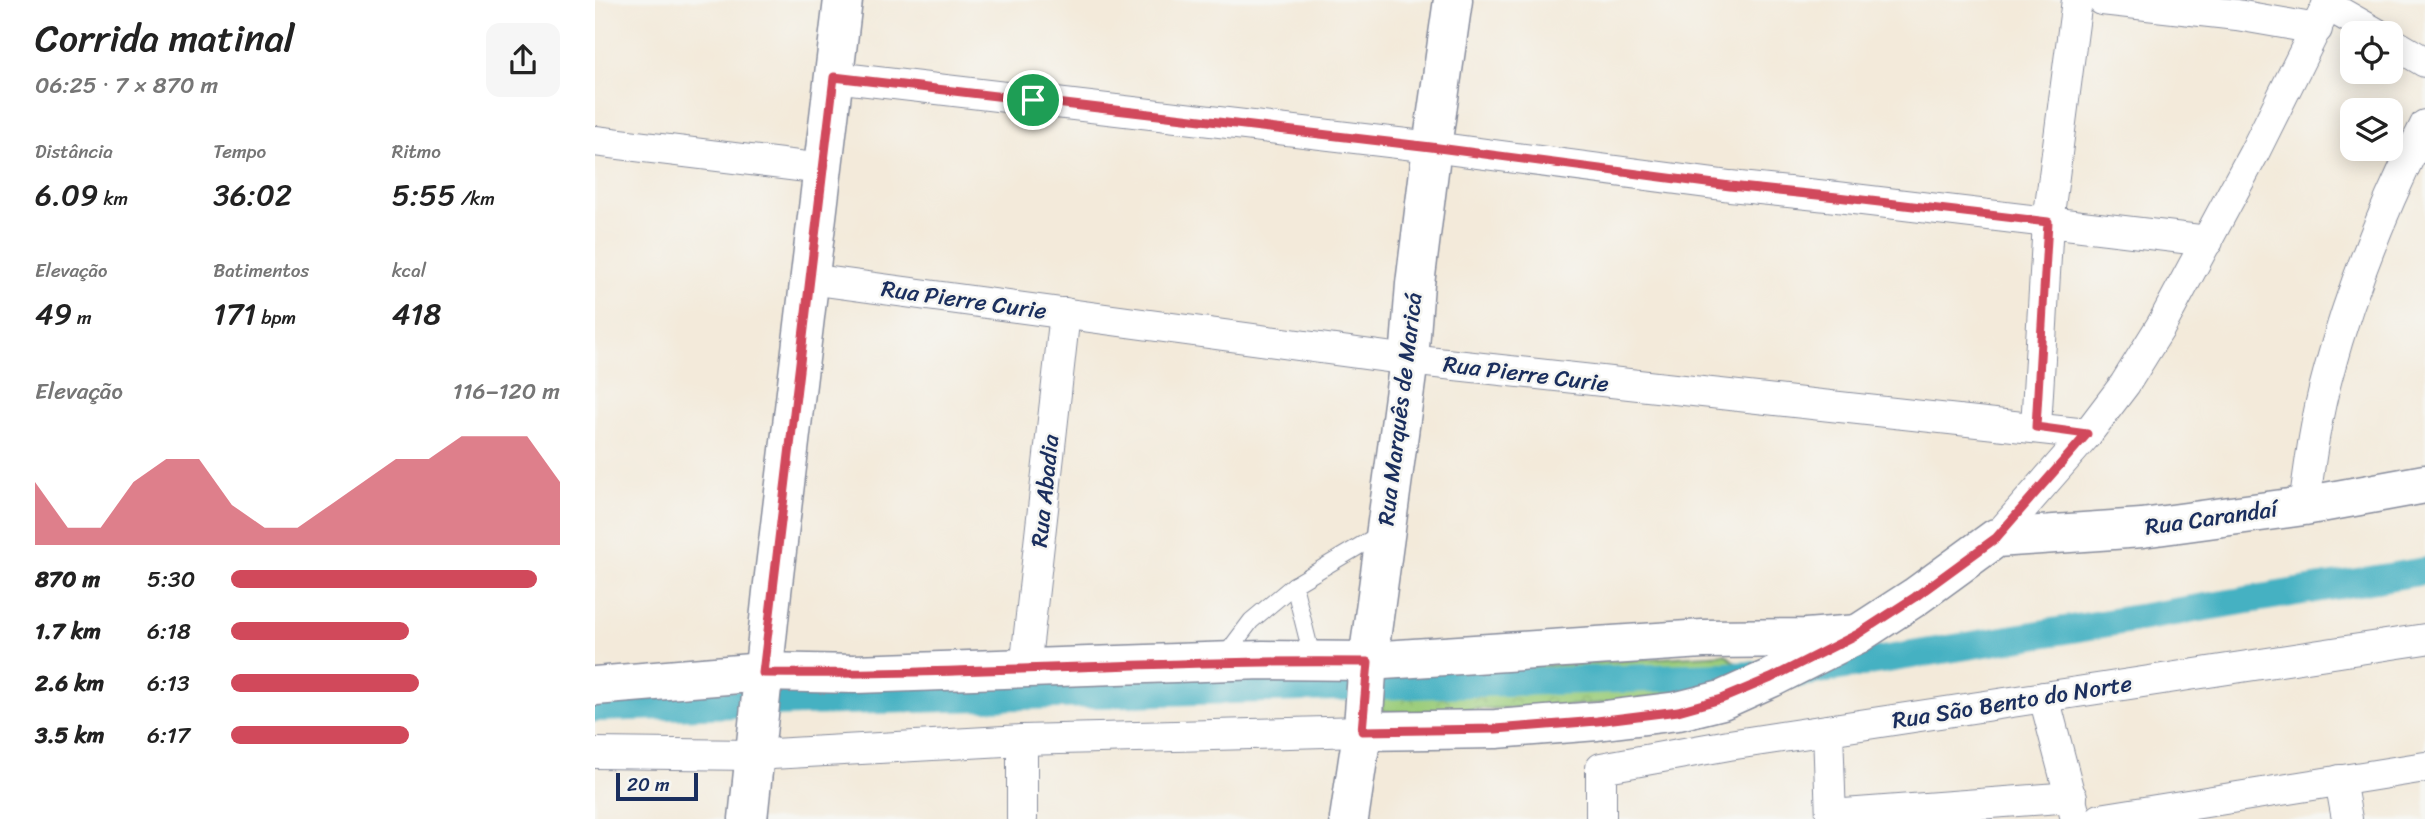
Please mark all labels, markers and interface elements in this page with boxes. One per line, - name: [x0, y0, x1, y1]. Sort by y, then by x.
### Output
- text: Corrida matinal: [35, 5, 295, 72]
- map controls: [2340, 21, 2403, 161]
- button: locate: [2340, 21, 2403, 84]
- button: share: [486, 23, 560, 97]
- text: 06:25 · 7 × 870 m: [35, 65, 218, 106]
- pin: [1003, 70, 1063, 130]
- icon: arrive: [1014, 81, 1052, 119]
- button: layers: [2340, 98, 2403, 161]
- text: Distância: [35, 135, 113, 168]
- text: Tempo: [213, 135, 266, 168]
- text: Ritmo: [392, 135, 441, 168]
- text: 6.09: [35, 168, 98, 222]
- text: 36:02: [213, 168, 292, 222]
- text: 5:55: [392, 168, 456, 222]
- text: km: [98, 182, 128, 215]
- text: /km: [456, 182, 495, 215]
- text: Elevação: [35, 254, 108, 287]
- text: Batimentos: [213, 254, 309, 287]
- text: kcal: [392, 254, 426, 287]
- street label: Rua Pierre Curie: [879, 268, 1049, 332]
- text: 49: [35, 287, 72, 341]
- text: 171: [213, 287, 256, 341]
- text: 418: [392, 287, 441, 341]
- street label: Rua Marquês de Maricá: [1365, 290, 1435, 528]
- text: m: [72, 301, 92, 334]
- text: bpm: [256, 301, 296, 334]
- street label: Rua Pierre Curie: [1441, 344, 1611, 405]
- text: Elevação: [35, 371, 123, 412]
- text: 116–120 m: [453, 371, 560, 412]
- street label: Rua Abadia: [1019, 432, 1071, 549]
- street label: Rua Carandaí: [2142, 488, 2282, 548]
- text: 870 m: [35, 559, 100, 600]
- text: 5:30: [147, 559, 195, 600]
- text: 1.7 km: [35, 611, 101, 652]
- text: 6:18: [147, 611, 191, 652]
- text: 2.6 km: [35, 663, 104, 704]
- text: 6:13: [147, 663, 190, 704]
- street label: Rua São Bento do Norte: [1889, 663, 2135, 741]
- text: 3.5 km: [35, 715, 104, 756]
- text: 6:17: [147, 715, 190, 756]
- text: 20 m: [627, 768, 670, 801]
- scale bar: [616, 770, 698, 802]

